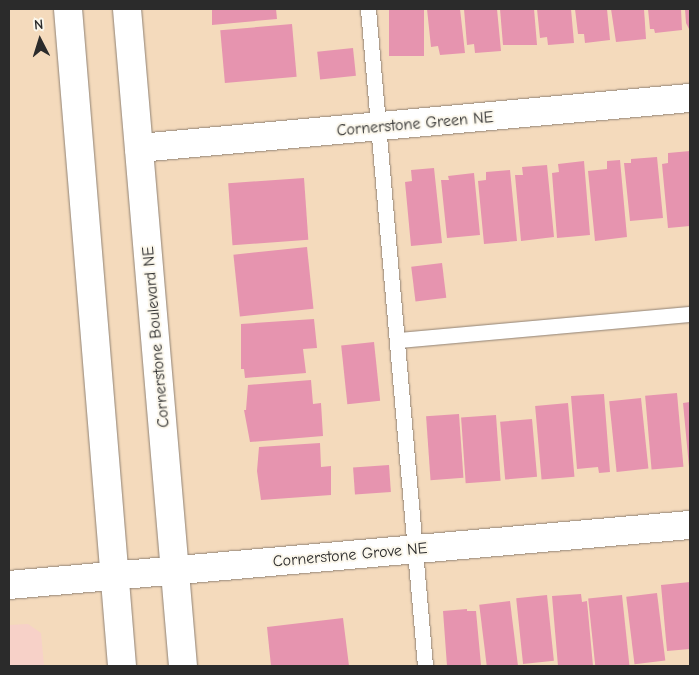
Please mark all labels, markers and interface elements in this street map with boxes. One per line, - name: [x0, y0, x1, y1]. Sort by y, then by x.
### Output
- north arrow: [15, 15, 65, 65]
- text: N: [33, 16, 44, 33]
- street label: Cornerstone Green NE: [336, 108, 494, 140]
- street label: Cornerstone Boulevard NE: [139, 246, 173, 428]
- street label: Cornerstone Grove NE: [272, 539, 428, 571]

